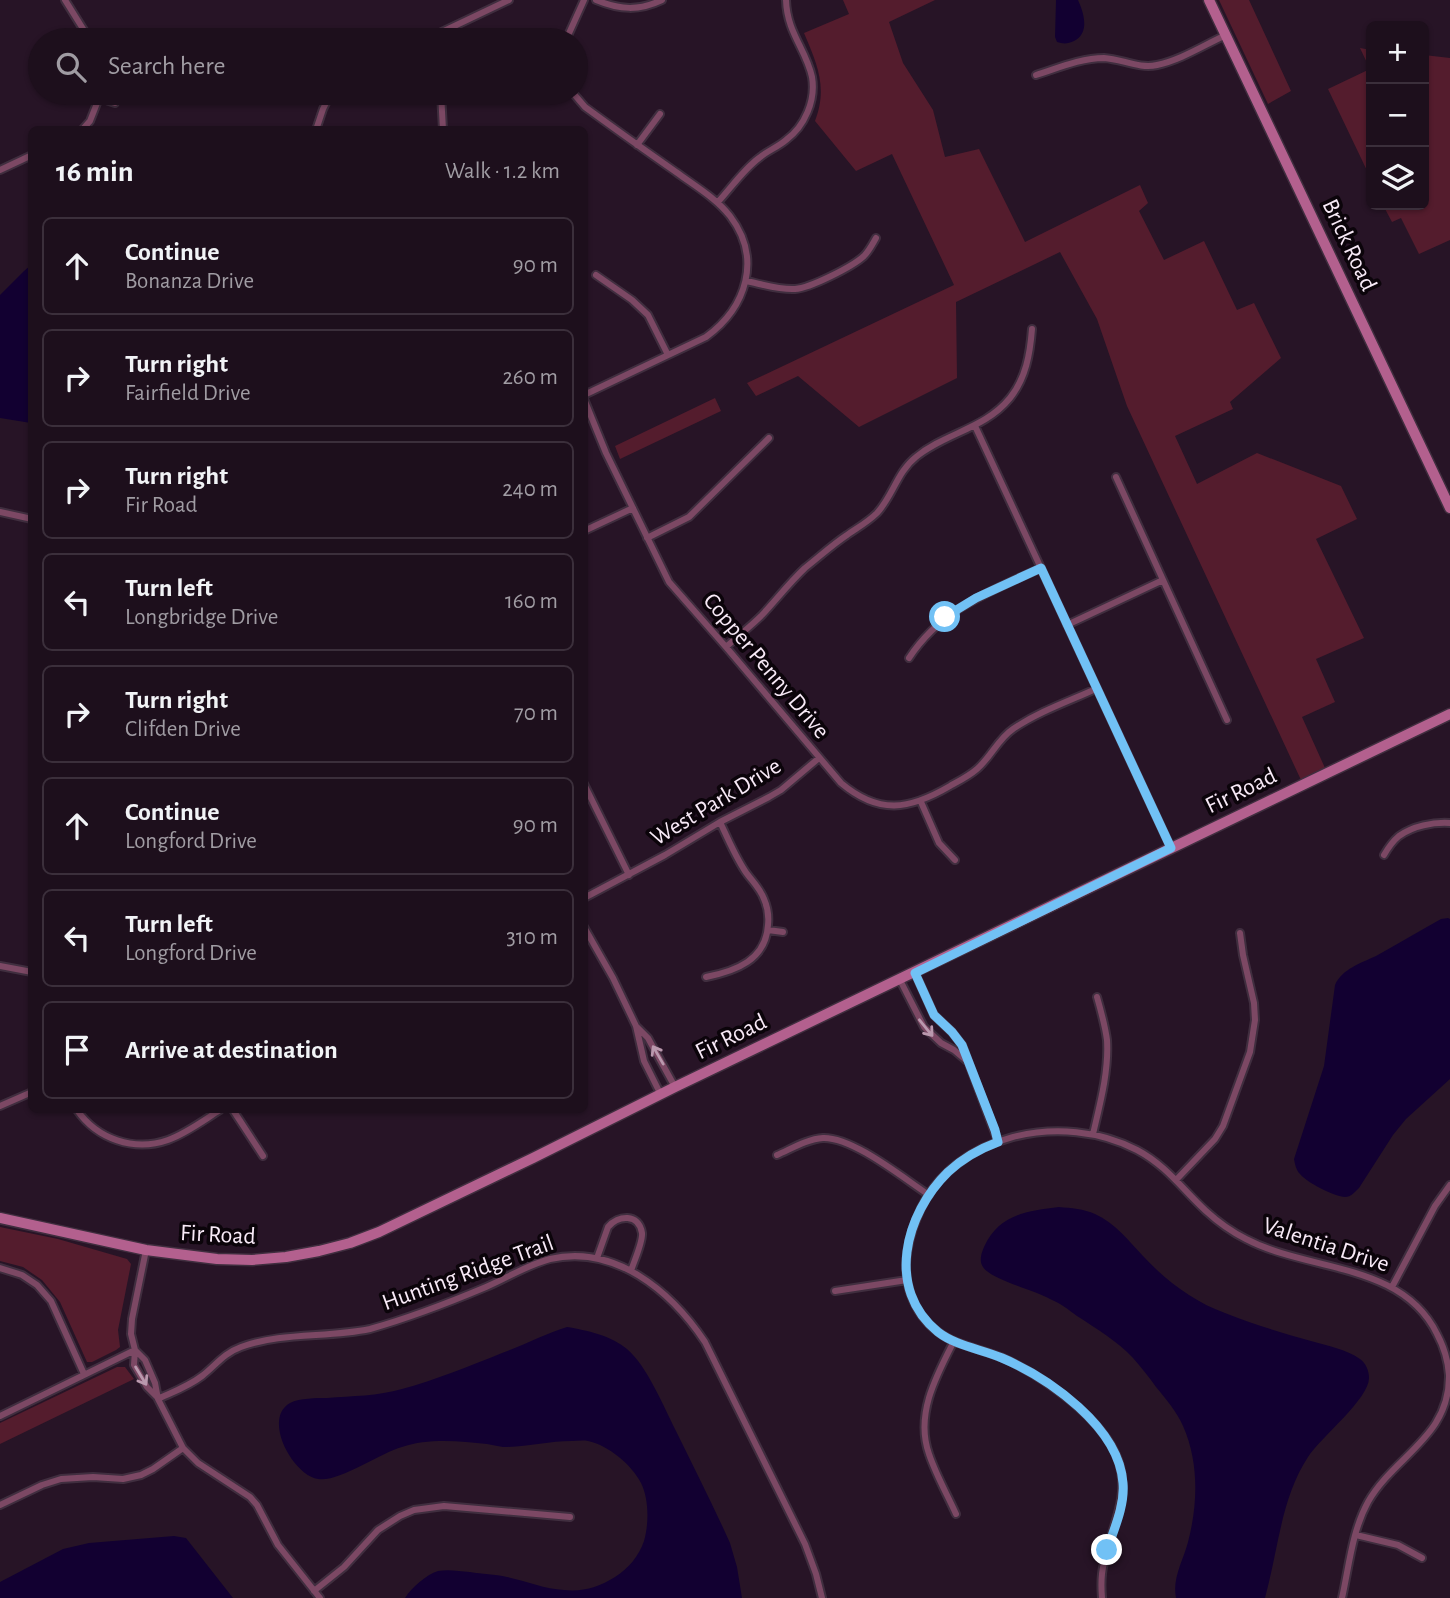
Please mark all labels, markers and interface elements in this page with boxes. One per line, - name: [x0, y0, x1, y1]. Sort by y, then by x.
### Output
- map controls: [1366, 21, 1429, 210]
- button: +: [1366, 21, 1429, 84]
- search box: [28, 28, 588, 105]
- icon: search: [52, 48, 90, 86]
- text: Search here: [108, 53, 226, 79]
- button: −: [1366, 84, 1429, 147]
- button: layers: [1366, 147, 1429, 210]
- text: 16 min: [56, 157, 134, 187]
- text: Walk · 1.2 km: [445, 160, 560, 183]
- street label: Brick Road: [1317, 195, 1381, 295]
- text: Continue: [125, 239, 220, 265]
- icon: ahead: [58, 247, 96, 285]
- text: 90 m: [513, 254, 558, 277]
- text: Bonanza Drive: [125, 270, 254, 293]
- text: Turn right: [125, 351, 228, 377]
- icon: right: [58, 359, 96, 397]
- text: 260 m: [502, 366, 558, 389]
- text: Fairfield Drive: [125, 382, 251, 405]
- text: Turn right: [125, 463, 228, 489]
- icon: right: [58, 471, 96, 509]
- text: 240 m: [502, 478, 558, 501]
- text: Fir Road: [125, 494, 198, 517]
- text: Turn left: [125, 575, 213, 601]
- icon: left: [58, 583, 96, 621]
- street label: Copper Penny Drive: [698, 589, 834, 743]
- text: 160 m: [505, 590, 558, 613]
- route start: [929, 601, 960, 632]
- text: Longbridge Drive: [125, 606, 278, 629]
- text: Turn right: [125, 687, 228, 713]
- icon: right: [58, 695, 96, 733]
- text: 70 m: [514, 702, 558, 725]
- text: Clifden Drive: [125, 718, 241, 741]
- street label: West Park Drive: [647, 754, 785, 850]
- street label: Fir Road: [1202, 764, 1280, 818]
- text: Continue: [125, 799, 220, 825]
- icon: ahead: [58, 807, 96, 845]
- text: 90 m: [513, 814, 558, 837]
- text: Longford Drive: [125, 830, 257, 853]
- text: Turn left: [125, 911, 213, 937]
- icon: left: [58, 919, 96, 957]
- text: 310 m: [506, 926, 558, 949]
- text: Longford Drive: [125, 942, 257, 965]
- street label: Fir Road: [692, 1010, 770, 1064]
- one-way arrow: [918, 1018, 934, 1036]
- icon: arrive: [58, 1031, 96, 1069]
- text: Arrive at destination: [125, 1037, 338, 1063]
- one-way arrow: [651, 1045, 664, 1066]
- street label: Valentia Drive: [1260, 1213, 1392, 1277]
- street label: Fir Road: [180, 1221, 256, 1249]
- street label: Hunting Ridge Trail: [379, 1231, 557, 1315]
- one-way arrow: [134, 1366, 148, 1386]
- route end: [1091, 1534, 1122, 1565]

